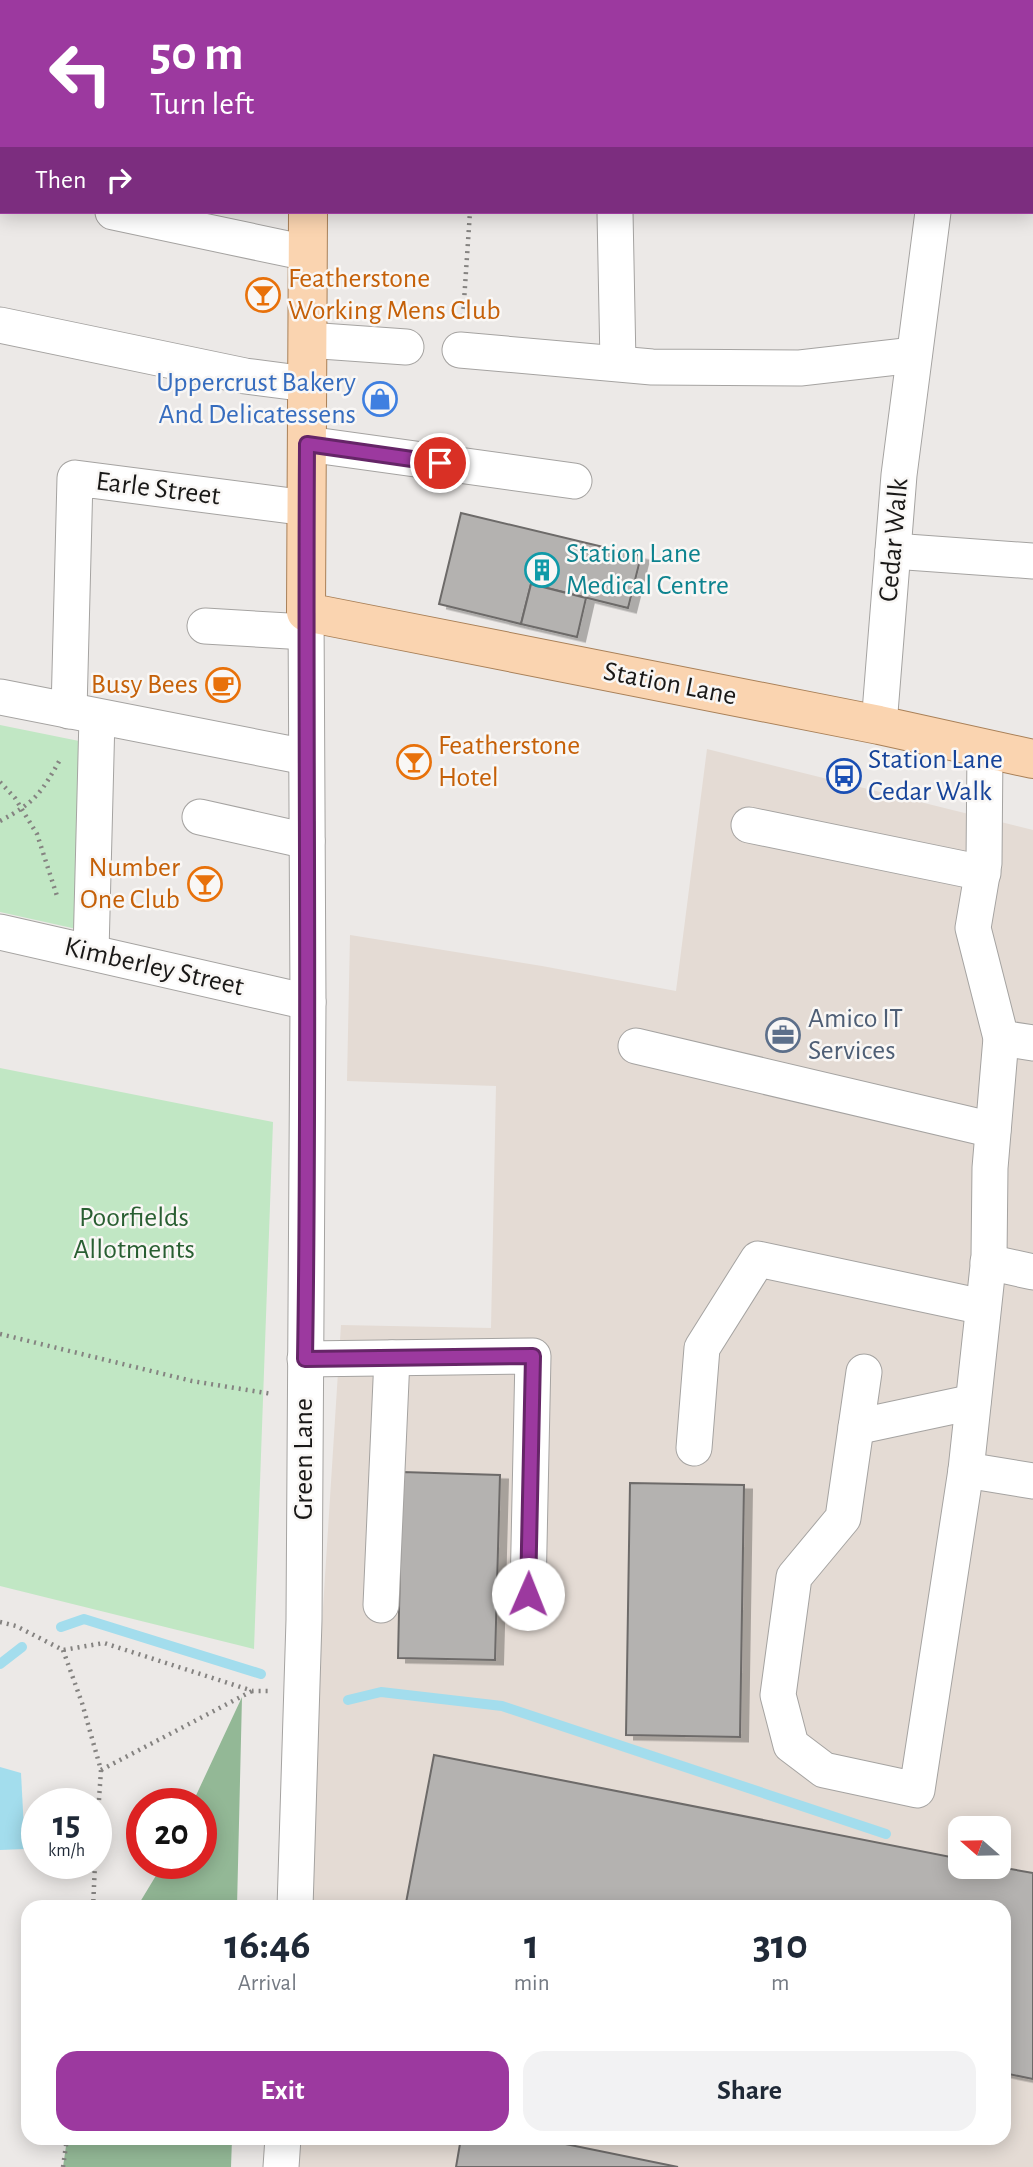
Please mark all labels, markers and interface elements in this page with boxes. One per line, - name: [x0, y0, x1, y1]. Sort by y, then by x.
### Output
- icon: left: [35, 28, 126, 119]
- text: 50 m: [150, 30, 244, 79]
- text: Turn left: [150, 88, 254, 120]
- icon: right: [100, 161, 138, 199]
- text: Then: [35, 167, 86, 193]
- place label: Featherstone Working Mens Club: [288, 265, 501, 325]
- bar icon: Featherstone Working Mens Club: [244, 276, 282, 314]
- place label: Uppercrust Bakery And Delicatessens: [156, 369, 356, 429]
- shop icon: Uppercrust Bakery And Delicatessens: [361, 380, 399, 418]
- pin: [410, 433, 470, 493]
- icon: arrive: [421, 444, 459, 482]
- street label: Earle Street: [94, 467, 222, 511]
- street label: Cedar Walk: [875, 477, 913, 603]
- place label: Station Lane Medical Centre: [566, 540, 729, 600]
- building icon: Station Lane Medical Centre: [523, 551, 561, 589]
- street label: Station Lane: [601, 657, 739, 711]
- cafe icon: Busy Bees: [204, 666, 242, 704]
- place label: Busy Bees: [91, 671, 198, 699]
- place label: Featherstone Hotel: [438, 732, 580, 792]
- bar icon: Featherstone Hotel: [395, 743, 433, 781]
- place label: Station Lane Cedar Walk: [868, 746, 1003, 806]
- bus stop icon: Station Lane Cedar Walk: [825, 757, 863, 795]
- place label: Number One Club: [80, 854, 180, 914]
- bar icon: Number One Club: [186, 865, 224, 903]
- street label: Kimberley Street: [62, 933, 246, 1001]
- place label: Amico IT Services: [808, 1005, 903, 1065]
- office icon: Amico IT Services: [764, 1016, 802, 1054]
- park label: Poorfields Allotments: [73, 1204, 195, 1264]
- street label: Green Lane: [290, 1398, 318, 1520]
- position arrow: [491, 1557, 565, 1631]
- speed limit sign: 20: [126, 1788, 217, 1879]
- text: 15: [53, 1807, 80, 1842]
- north arrow: [948, 1816, 1012, 1880]
- map controls: [948, 1816, 1011, 1879]
- text: km/h: [48, 1842, 85, 1860]
- text: 16:46: [224, 1924, 311, 1966]
- text: 1: [524, 1924, 539, 1966]
- text: 310: [753, 1924, 808, 1966]
- text: Arrival: [238, 1972, 297, 1995]
- text: min: [514, 1972, 550, 1995]
- text: m: [771, 1972, 789, 1995]
- button: Exit: [56, 2051, 509, 2131]
- button: Share: [523, 2051, 976, 2131]

